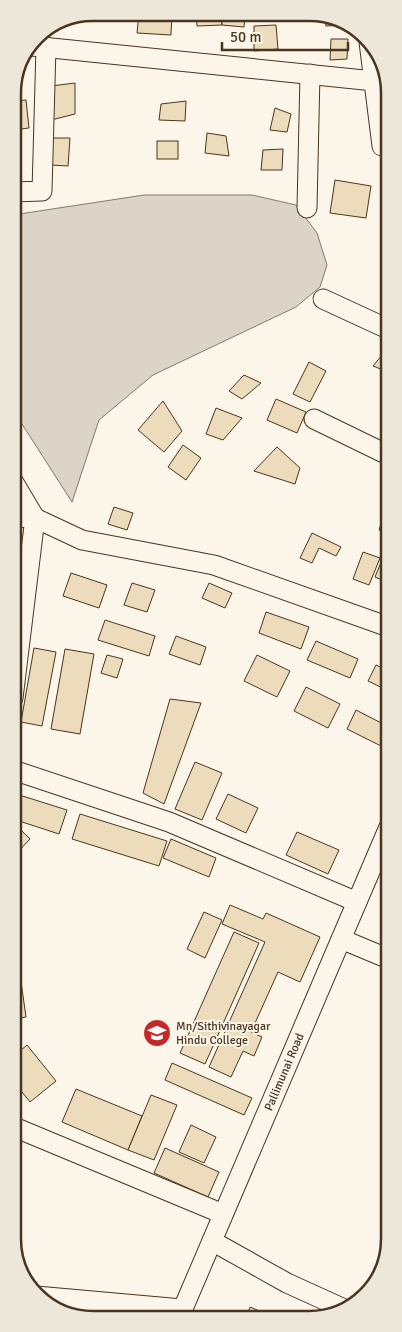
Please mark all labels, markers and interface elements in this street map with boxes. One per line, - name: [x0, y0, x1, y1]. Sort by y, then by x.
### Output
- scale bar: [222, 20, 348, 52]
- text: 50 m: [230, 28, 261, 46]
- school or university icon: Mn/Sithivinayagar Hindu College: [142, 1018, 172, 1048]
- place label: Mn/Sithivinayagar Hindu College: [176, 1019, 271, 1048]
- street label: Pallimunai Road: [261, 1031, 308, 1113]

